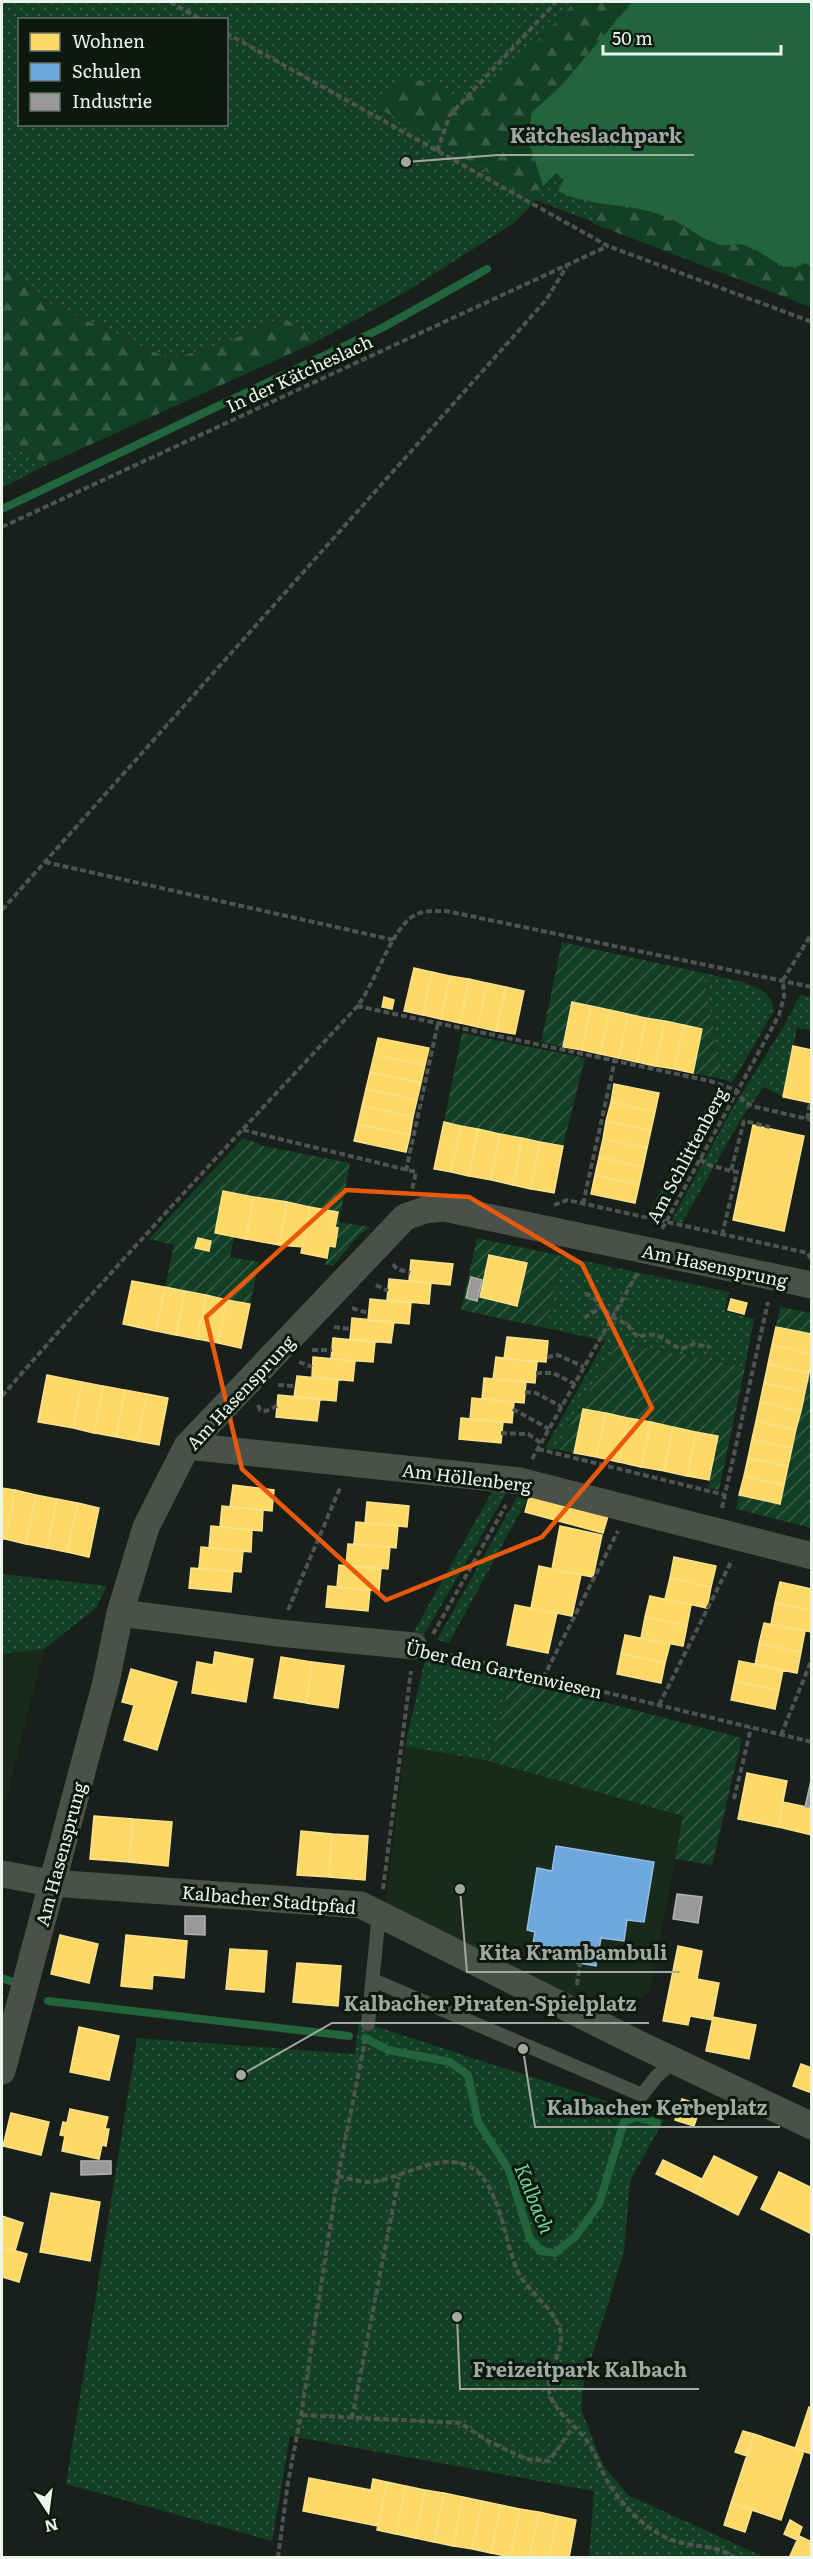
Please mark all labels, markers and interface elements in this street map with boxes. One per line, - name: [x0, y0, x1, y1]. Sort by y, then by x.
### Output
- legend: [18, 18, 228, 126]
- scale bar: [603, 18, 782, 56]
- text: 50 m: [612, 24, 653, 51]
- text: Wohnen: [72, 27, 145, 54]
- text: Schulen: [72, 57, 142, 84]
- text: Industrie: [72, 87, 152, 114]
- callout: Kätcheslachpark: [498, 117, 694, 155]
- text: Kätcheslachpark: [510, 119, 683, 149]
- street label: In der Kätcheslach: [221, 327, 377, 419]
- street label: Am Schlittenberg: [639, 1081, 734, 1228]
- street label: Am Hasensprung: [640, 1236, 791, 1294]
- street label: Am Hasensprung: [179, 1328, 301, 1456]
- street label: Am Höllenberg: [401, 1456, 534, 1498]
- street label: Über den Gartenwiesen: [403, 1633, 605, 1705]
- street label: Am Hasensprung: [28, 1778, 93, 1929]
- street label: Kalbacher Stadtpfad: [181, 1878, 357, 1920]
- callout: Kita Krambambuli: [467, 1934, 680, 1972]
- text: Kita Krambambuli: [479, 1936, 667, 1966]
- callout: Kalbacher Piraten-Spielplatz: [332, 1985, 649, 2023]
- text: Kalbacher Piraten-Spielplatz: [343, 1987, 637, 2017]
- callout: Kalbacher Kerbeplatz: [535, 2089, 780, 2127]
- text: Kalbacher Kerbeplatz: [546, 2091, 768, 2121]
- water label: Kalbach: [508, 2158, 564, 2238]
- callout: Freizeitpark Kalbach: [460, 2351, 699, 2389]
- text: Freizeitpark Kalbach: [473, 2353, 688, 2383]
- north arrow: [18, 2481, 78, 2541]
- text: N: [42, 2513, 61, 2540]

